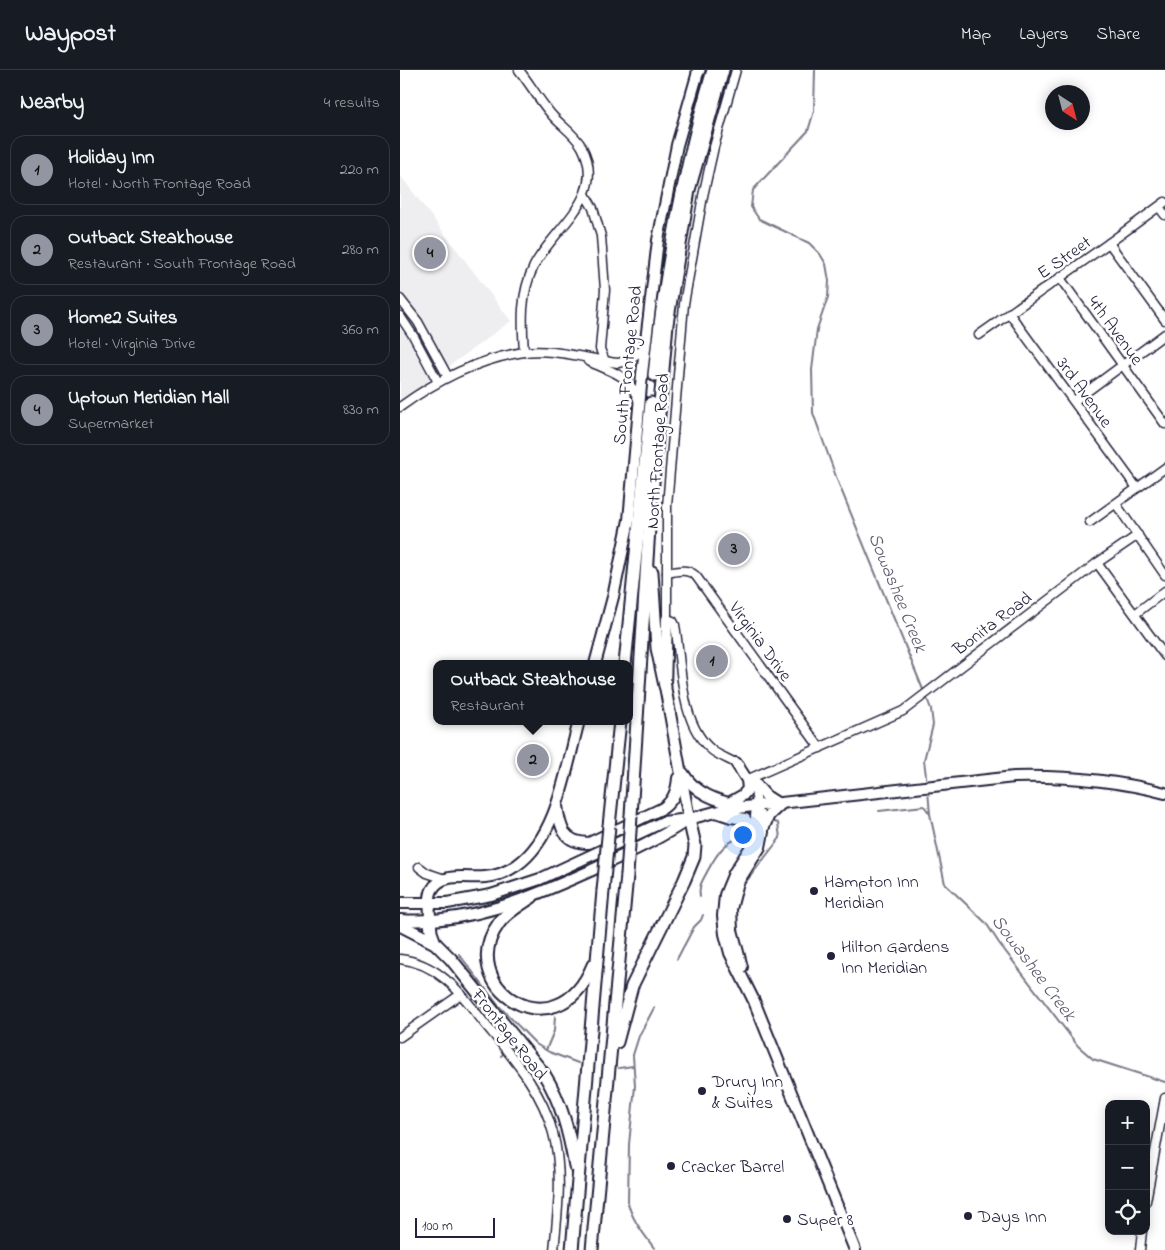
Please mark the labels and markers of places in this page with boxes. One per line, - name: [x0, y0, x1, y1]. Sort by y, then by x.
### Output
- pin: 4: [414, 234, 446, 272]
- pin: 3: [718, 530, 750, 568]
- pin: 1: [696, 642, 728, 680]
- pin: 2: [517, 741, 549, 779]
- place label: Hampton Inn Meridian: [824, 870, 919, 917]
- marker: Hampton Inn Meridian: [808, 885, 820, 897]
- place label: Hilton Gardens Inn Meridian: [841, 935, 949, 982]
- marker: Hilton Gardens Inn Meridian: [825, 950, 837, 962]
- place label: Drury Inn & Suites: [711, 1070, 783, 1117]
- marker: Drury Inn & Suites: [696, 1085, 708, 1097]
- place label: Cracker Barrel: [681, 1155, 784, 1181]
- marker: Cracker Barrel: [665, 1160, 677, 1172]
- place label: Days Inn: [977, 1205, 1047, 1231]
- place label: Super 8: [797, 1208, 854, 1234]
- marker: Days Inn: [962, 1210, 974, 1222]
- marker: Super 8: [781, 1213, 793, 1225]

